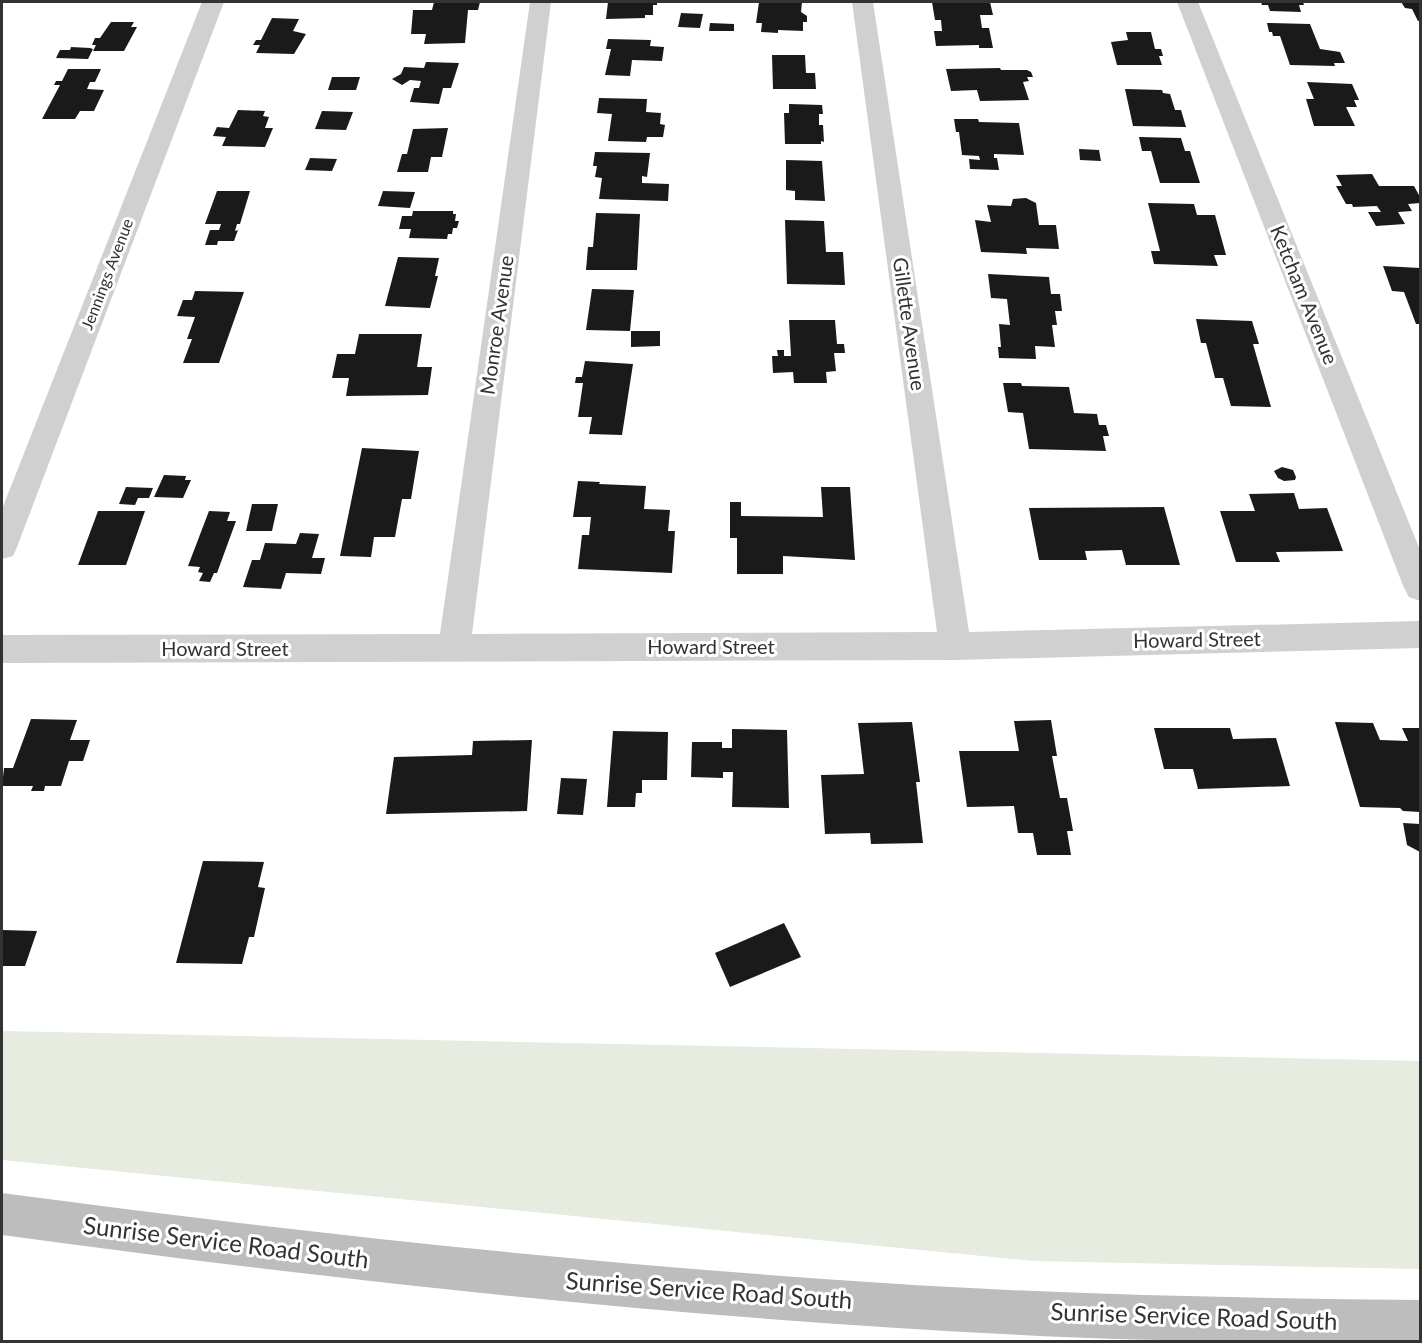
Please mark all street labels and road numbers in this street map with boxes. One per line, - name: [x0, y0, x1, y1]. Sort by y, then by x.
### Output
- street label: Jennings Avenue: [77, 216, 136, 332]
- street label: Ketcham Avenue: [1266, 222, 1344, 368]
- street label: Monroe Avenue: [474, 254, 518, 396]
- street label: Gillette Avenue: [889, 256, 931, 392]
- street label: Howard Street: [1133, 626, 1261, 652]
- street label: Howard Street: [647, 634, 775, 658]
- street label: Howard Street: [161, 636, 289, 660]
- street label: Sunrise Service Road South: [82, 1210, 370, 1273]
- street label: Sunrise Service Road South: [565, 1265, 853, 1314]
- street label: Sunrise Service Road South: [1050, 1296, 1338, 1335]

